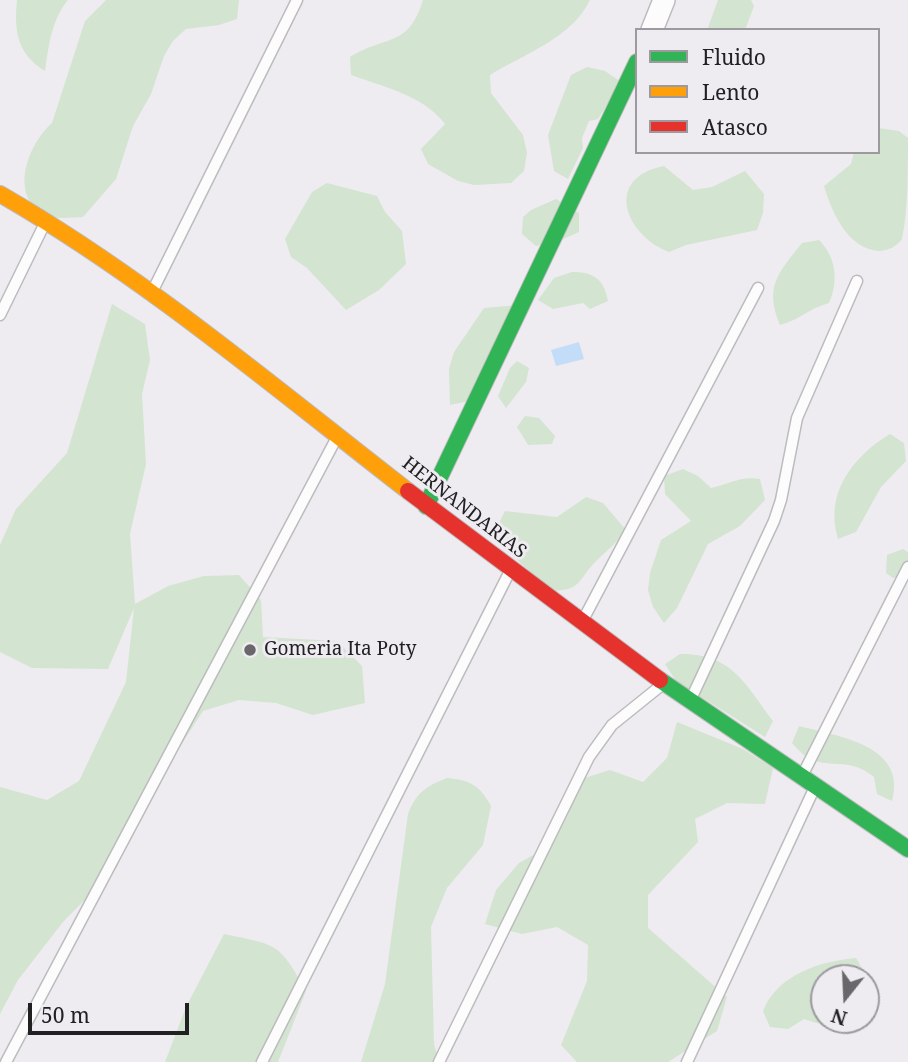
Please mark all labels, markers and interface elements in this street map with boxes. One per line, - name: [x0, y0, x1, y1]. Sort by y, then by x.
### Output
- legend: [635, 28, 880, 154]
- text: Fluido: [702, 43, 766, 71]
- text: Lento: [702, 78, 759, 106]
- text: Atasco: [702, 113, 768, 141]
- street label: HERNANDARIAS: [397, 452, 531, 564]
- place label: Gomeria Ita Poty: [264, 639, 416, 661]
- marker: Gomeria Ita Poty: [242, 642, 258, 658]
- north arrow: [810, 964, 880, 1034]
- scale bar: [32, 988, 192, 1032]
- text: 50 m: [41, 1001, 90, 1029]
- text: N: [828, 1002, 850, 1032]

